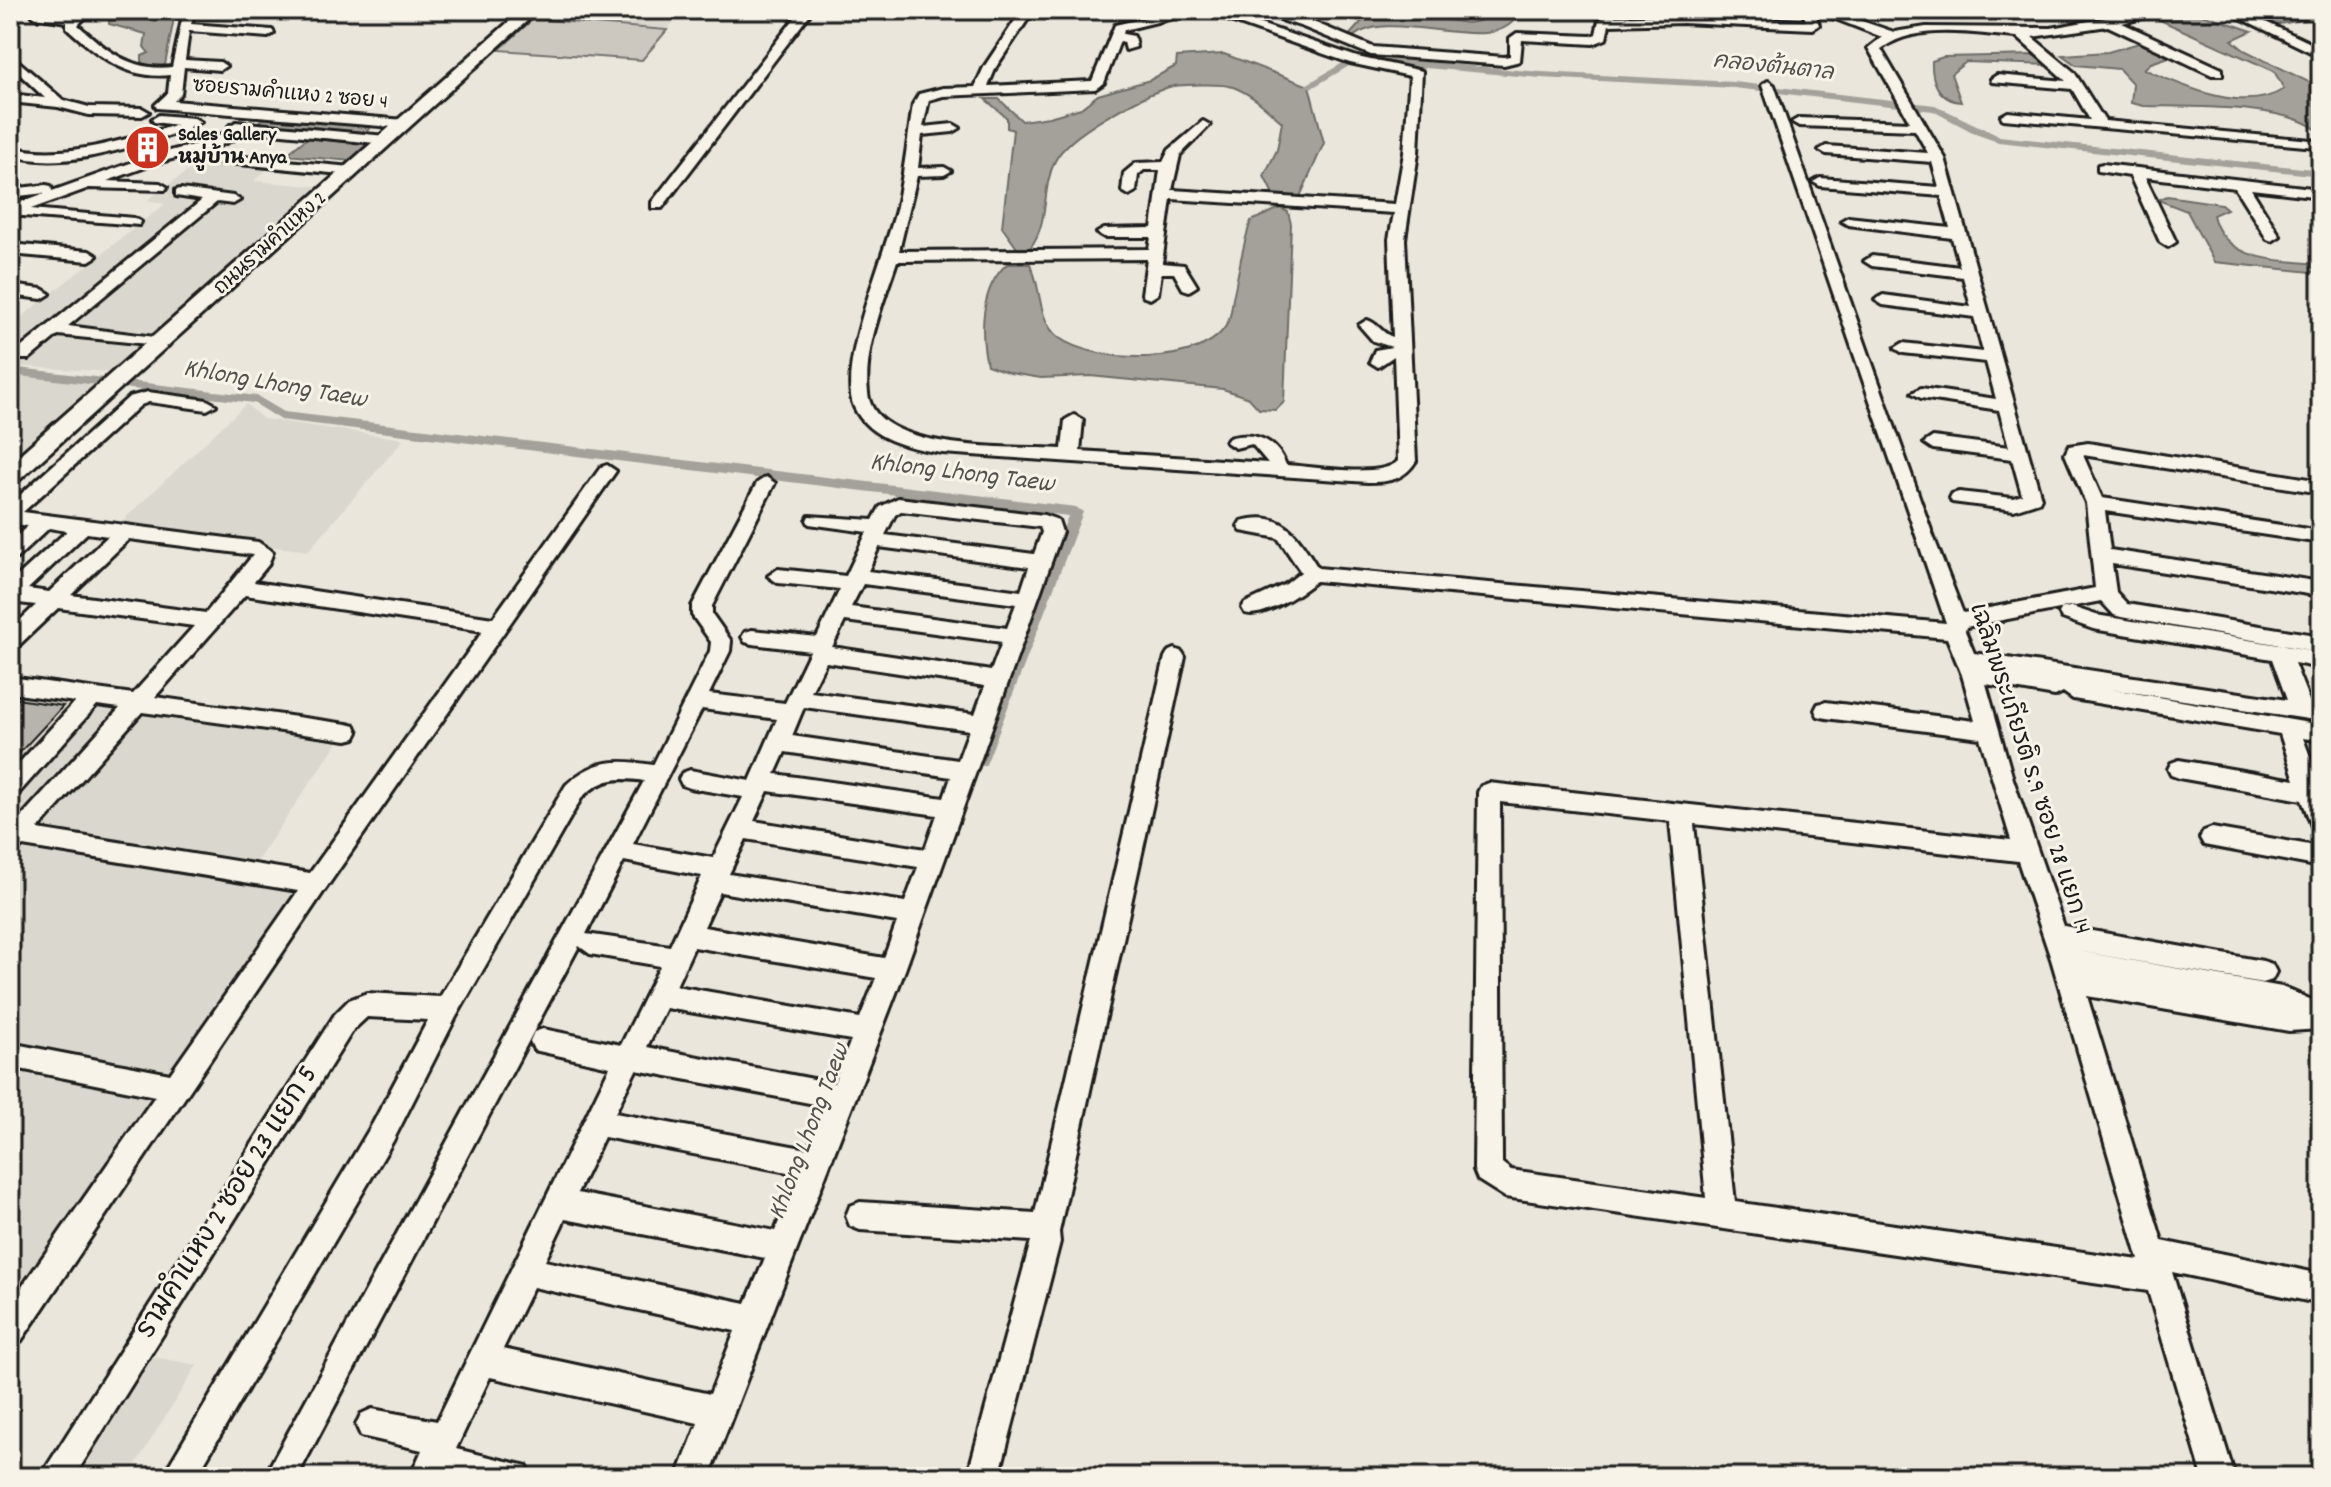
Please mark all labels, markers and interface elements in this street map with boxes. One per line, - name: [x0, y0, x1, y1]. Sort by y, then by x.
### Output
- water label: คลองต้นตาล: [1711, 45, 1837, 90]
- street label: ซอยรามคำแหง 2 ซอย 4: [191, 71, 389, 117]
- place label: Sales Gallery หมู่บ้าน Anya: [178, 122, 287, 173]
- building icon: Sales Gallery หมู่บ้าน Anya: [123, 124, 171, 172]
- street label: ถนนรามคำแหง 2: [207, 184, 334, 302]
- water label: Khlong Lhong Taew: [181, 351, 371, 420]
- water label: Khlong Lhong Taew: [868, 444, 1057, 504]
- street label: เฉลิมพระเกียรติ ร.9 ซอย 28 แยก 14: [1959, 599, 2100, 939]
- water label: Khlong Lhong Taew: [760, 1038, 861, 1225]
- street label: รามคำแหง 2 ซอย 23 แยก 5: [126, 1057, 329, 1347]

